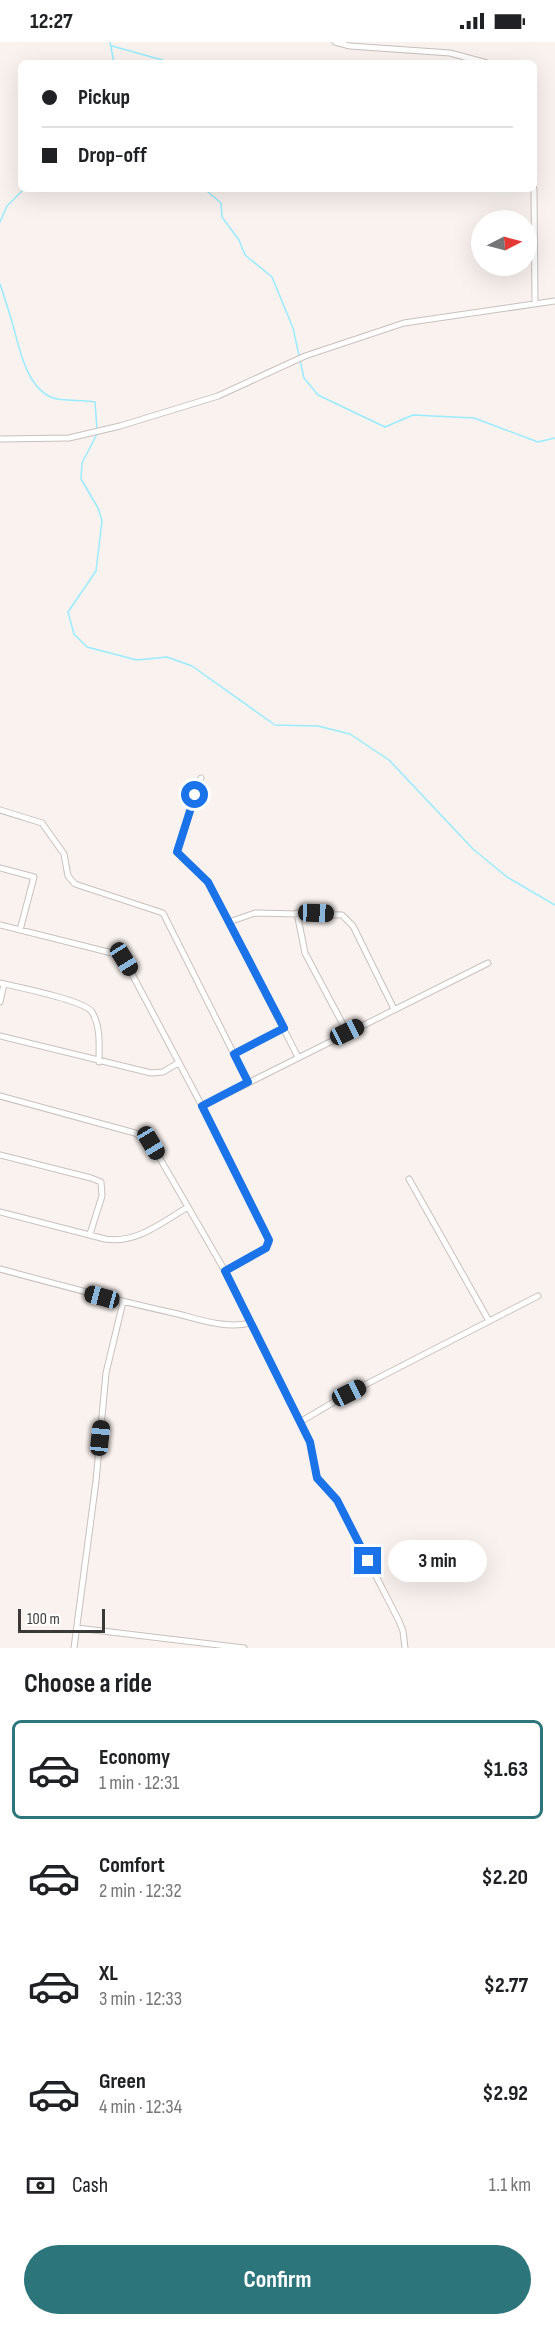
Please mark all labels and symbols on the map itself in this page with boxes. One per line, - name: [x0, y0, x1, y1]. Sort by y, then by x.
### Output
- north arrow: [471, 210, 537, 276]
- route start: [181, 781, 208, 808]
- car: [298, 903, 334, 923]
- car: [107, 939, 141, 979]
- car: [327, 1016, 367, 1048]
- car: [134, 1123, 168, 1163]
- car: [82, 1284, 122, 1310]
- car: [329, 1377, 369, 1409]
- car: [89, 1419, 111, 1457]
- callout: 3 min: [389, 1540, 488, 1582]
- route end: [354, 1547, 381, 1574]
- scale bar: [18, 1606, 105, 1634]

